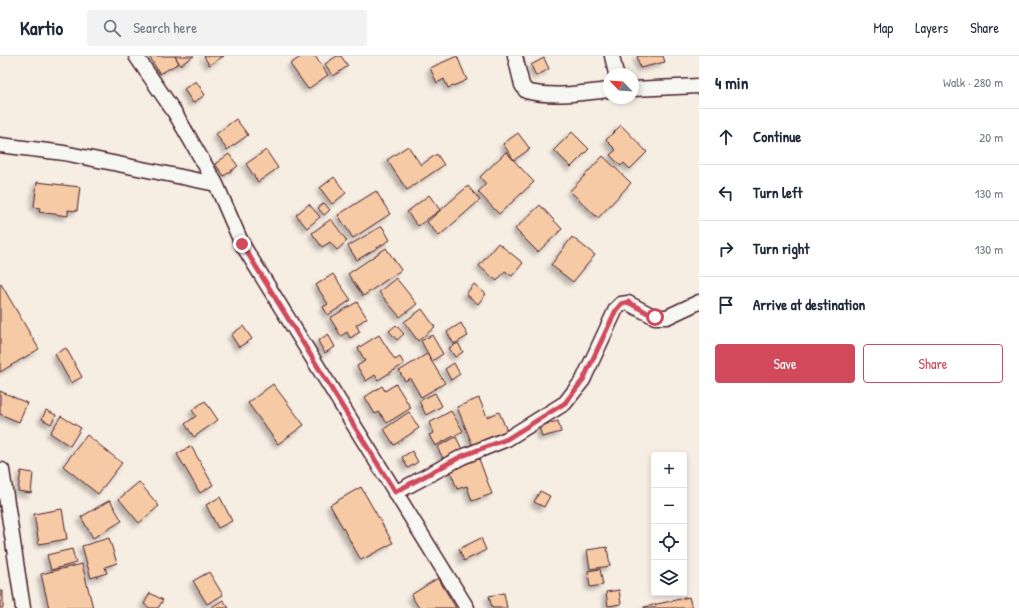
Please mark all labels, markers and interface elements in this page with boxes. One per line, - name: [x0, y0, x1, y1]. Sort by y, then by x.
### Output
- search box: [87, 10, 367, 46]
- text: Kartio: [20, 15, 63, 41]
- icon: search: [101, 17, 123, 39]
- text: Search here: [133, 17, 197, 38]
- text: Map: [873, 18, 893, 37]
- text: Layers: [915, 18, 948, 37]
- text: Share: [970, 18, 999, 37]
- north arrow: [603, 68, 639, 104]
- text: 4 min: [715, 71, 748, 94]
- text: Walk · 280 m: [943, 73, 1003, 91]
- icon: ahead: [715, 126, 737, 148]
- text: Continue: [753, 126, 801, 147]
- text: 20 m: [979, 128, 1003, 146]
- icon: left: [715, 182, 737, 204]
- text: Turn left: [753, 182, 803, 203]
- text: 130 m: [975, 184, 1003, 202]
- route end: [233, 235, 251, 253]
- icon: right: [715, 238, 737, 260]
- text: Turn right: [753, 238, 809, 259]
- text: 130 m: [975, 240, 1003, 258]
- icon: arrive: [715, 294, 737, 316]
- text: Arrive at destination: [753, 294, 865, 315]
- route start: [646, 308, 664, 326]
- button: Save: [715, 344, 855, 383]
- button: Share: [863, 344, 1003, 383]
- map controls: [651, 452, 687, 596]
- button: +: [651, 452, 687, 488]
- button: −: [651, 488, 687, 524]
- button: locate: [651, 524, 687, 560]
- button: layers: [651, 560, 687, 596]

